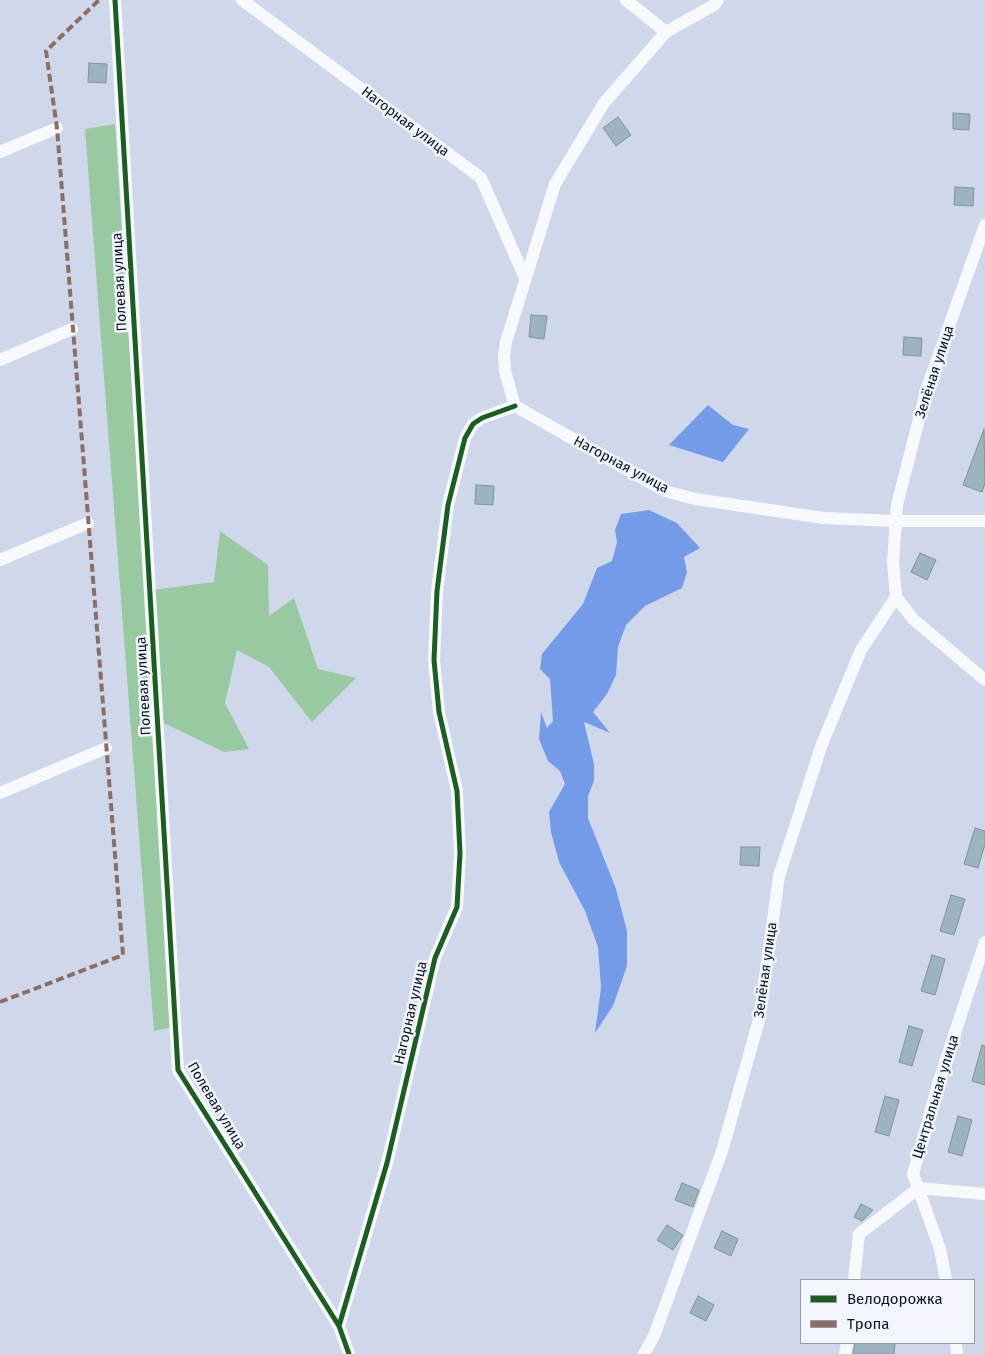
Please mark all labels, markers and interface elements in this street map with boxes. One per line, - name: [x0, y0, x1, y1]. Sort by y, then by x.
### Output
- street label: Нагорная улица: [358, 84, 452, 160]
- street label: Полевая улица: [109, 232, 131, 332]
- street label: Зелёная улица: [912, 323, 958, 421]
- street label: Нагорная улица: [570, 433, 672, 497]
- street label: Полевая улица: [133, 636, 155, 736]
- street label: Зелёная улица: [751, 921, 781, 1019]
- street label: Нагорная улица: [391, 960, 431, 1066]
- street label: Центральная улица: [909, 1033, 963, 1161]
- street label: Полевая улица: [183, 1059, 249, 1153]
- legend: [800, 1279, 975, 1344]
- text: Велодорожка: [847, 1290, 943, 1308]
- text: Тропа: [847, 1315, 889, 1333]

